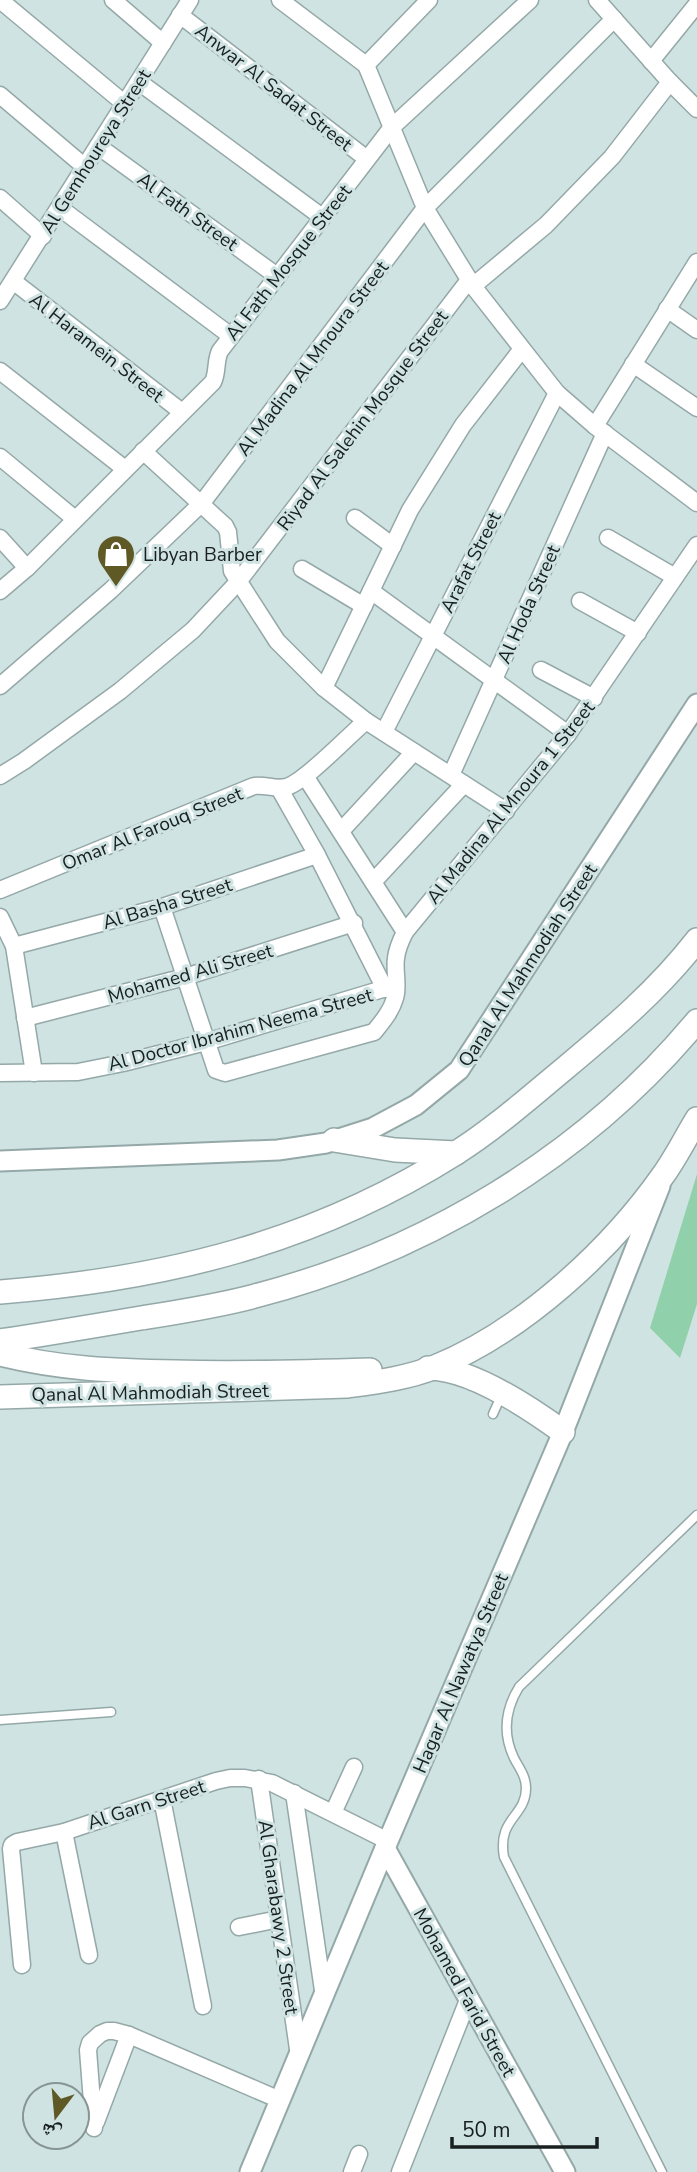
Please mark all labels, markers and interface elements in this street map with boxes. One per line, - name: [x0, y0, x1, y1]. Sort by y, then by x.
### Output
- street label: Anwar Al Sadat Street: [189, 18, 358, 158]
- street label: Al Gemhoureya Street: [35, 64, 157, 239]
- street label: Al Fath Street: [132, 166, 243, 257]
- street label: Al Fath Mosque Street: [220, 179, 358, 346]
- street label: Al Madina Al Mnoura Street: [231, 255, 395, 461]
- street label: Al Haramein Street: [24, 287, 169, 409]
- street label: Riyad Al Salehin Mosque Street: [271, 305, 455, 536]
- street label: Arafat Street: [434, 507, 508, 618]
- shop icon: Libyan Barber: [95, 533, 137, 588]
- street label: Al Hoda Street: [491, 541, 567, 668]
- place label: Libyan Barber: [143, 542, 262, 568]
- street label: Al Madina Al Mnoura 1 Street: [421, 695, 601, 910]
- street label: Omar Al Farouq Street: [58, 781, 247, 877]
- street label: Qanal Al Mahmodiah Street: [452, 859, 604, 1072]
- street label: Al Basha Street: [99, 872, 235, 936]
- street label: Mohamed Ali Street: [105, 938, 276, 1010]
- street label: Al Doctor Ibrahim Neema Street: [105, 982, 376, 1078]
- street label: Qanal Al Mahmodiah Street: [31, 1378, 269, 1408]
- street label: Hagar Al Nawatya Street: [407, 1569, 515, 1777]
- street label: Al Garn Street: [84, 1774, 209, 1836]
- street label: Al Gharabawy 2 Street: [252, 1818, 305, 2016]
- street label: Mohamed Farid Street: [407, 1903, 522, 2082]
- north arrow: [21, 2081, 91, 2151]
- scale bar: [452, 2106, 597, 2150]
- text: ش: [38, 2116, 65, 2147]
- text: 50 m: [462, 2116, 511, 2144]

